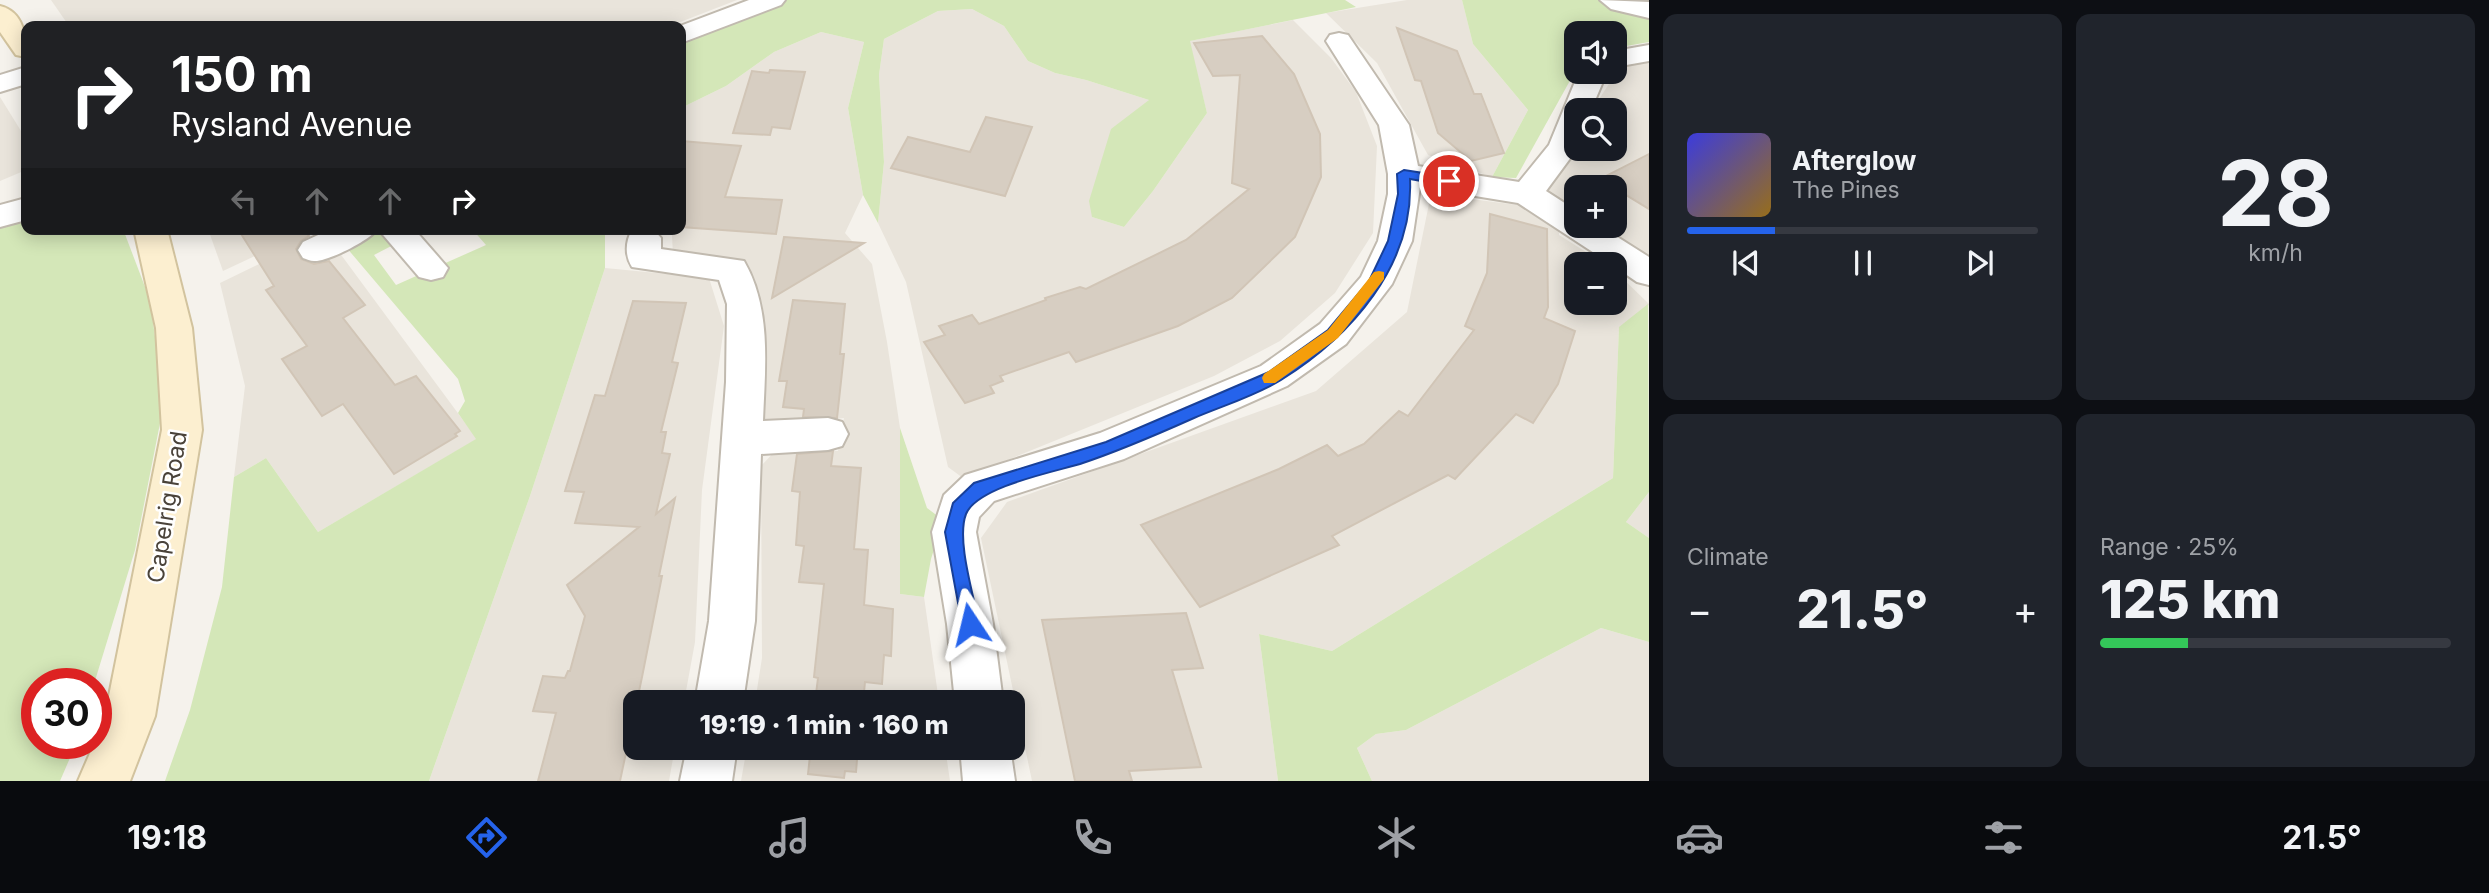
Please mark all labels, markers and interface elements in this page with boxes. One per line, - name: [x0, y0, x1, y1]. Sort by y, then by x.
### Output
- map controls: [1564, 21, 1627, 315]
- button: sound: [1564, 21, 1627, 84]
- text: 150 m: [171, 45, 313, 104]
- icon: right: [56, 49, 147, 140]
- button: search: [1564, 98, 1627, 161]
- text: Rysland Avenue: [171, 105, 412, 144]
- text: 28: [2217, 138, 2334, 248]
- text: Afterglow: [1792, 145, 1916, 176]
- pin: [1419, 151, 1479, 211]
- icon: arrive: [1430, 162, 1468, 200]
- button: +: [1564, 175, 1627, 238]
- text: The Pines: [1792, 176, 1900, 204]
- icon: left: [225, 182, 263, 220]
- icon: ahead: [298, 182, 336, 220]
- icon: ahead: [371, 182, 409, 220]
- icon: right: [444, 182, 482, 220]
- text: km/h: [2248, 239, 2303, 267]
- icon: previous: [1727, 244, 1765, 282]
- icon: pause: [1844, 244, 1882, 282]
- icon: next: [1961, 244, 1999, 282]
- button: −: [1564, 252, 1627, 315]
- street label: Capelrig Road: [141, 429, 193, 585]
- text: Range · 25%: [2100, 533, 2239, 561]
- text: Climate: [1687, 543, 1769, 571]
- text: 125 km: [2100, 568, 2280, 631]
- text: 21.5°: [1797, 578, 1928, 641]
- position arrow: [933, 587, 1007, 661]
- text: −: [1687, 587, 1712, 633]
- text: +: [2013, 587, 2038, 633]
- speed limit sign: 30: [21, 668, 112, 759]
- text: 19:19 · 1 min · 160 m: [699, 709, 949, 740]
- icon: directions: [462, 813, 511, 862]
- icon: music: [765, 813, 814, 862]
- icon: phone: [1068, 813, 1117, 862]
- icon: climate: [1372, 813, 1421, 862]
- icon: car: [1675, 813, 1724, 862]
- icon: filters: [1979, 813, 2028, 862]
- text: 19:18: [127, 818, 207, 857]
- text: 21.5°: [2282, 818, 2362, 857]

